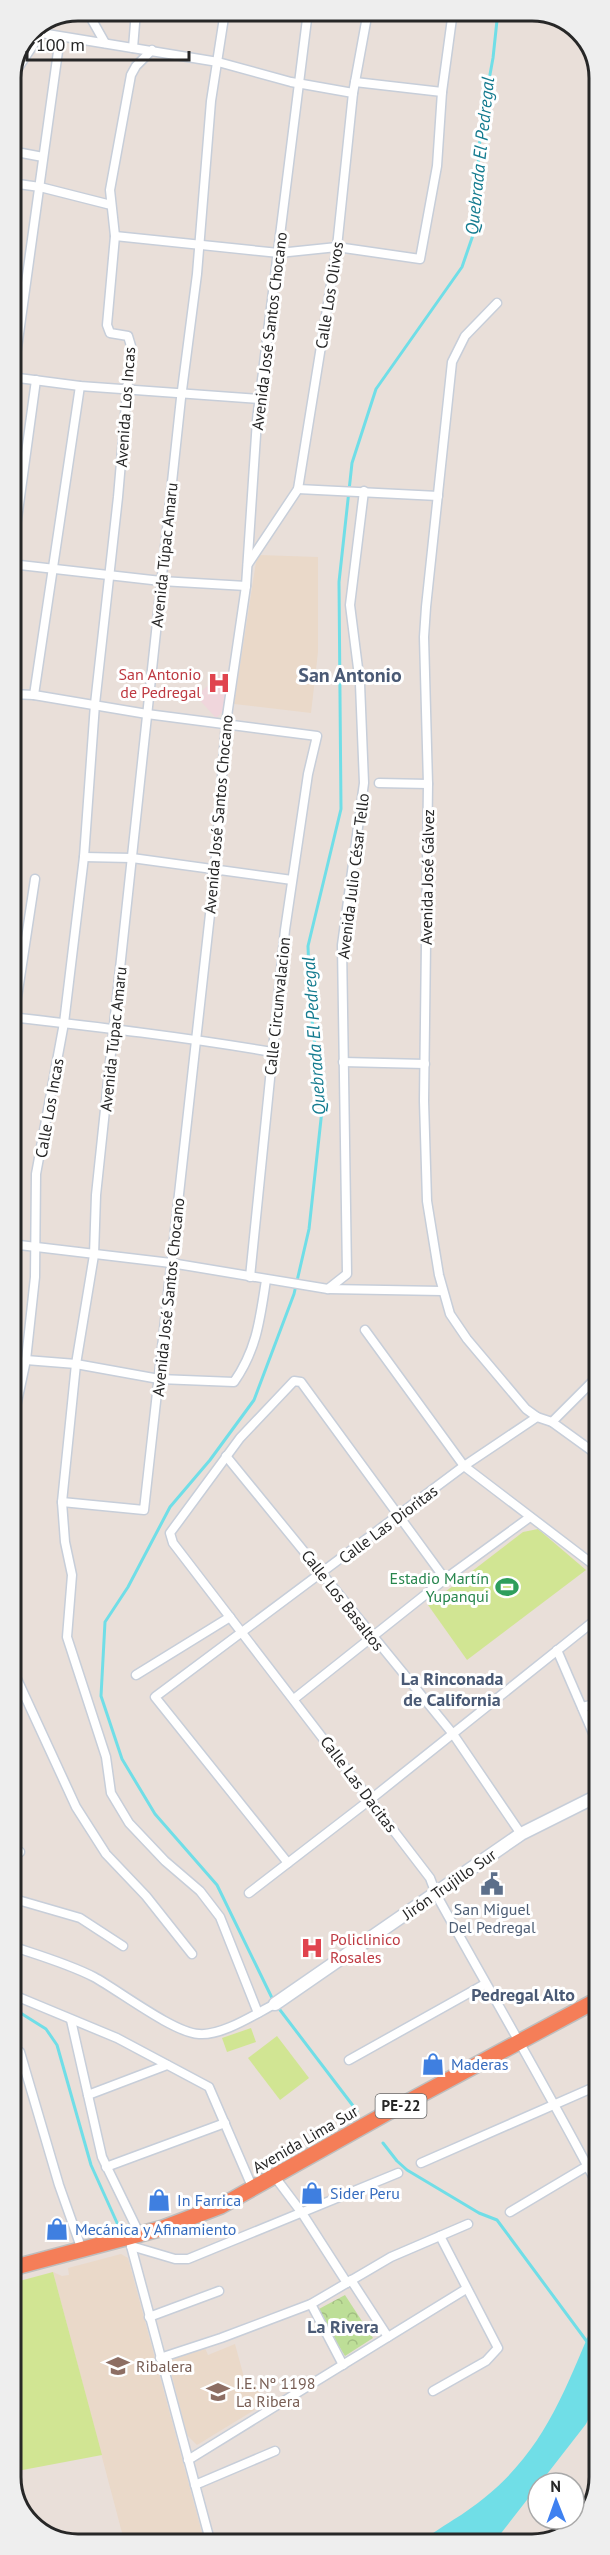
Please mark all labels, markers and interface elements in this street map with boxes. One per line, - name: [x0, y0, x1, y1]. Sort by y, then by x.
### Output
- scale bar: [27, 24, 189, 62]
- text: 100 m: [36, 33, 85, 56]
- water label: Quebrada El Pedregal: [460, 76, 499, 236]
- street label: Avenida José Santos Chocano: [247, 231, 291, 431]
- street label: Calle Los Olivos: [311, 240, 347, 350]
- street label: Avenida Los Incas: [111, 346, 139, 468]
- street label: Avenida Túpac Amaru: [146, 482, 182, 628]
- district label: San Antonio: [298, 662, 402, 688]
- place label: San Antonio de Pedregal: [119, 664, 201, 702]
- hospital icon: San Antonio de Pedregal: [206, 670, 232, 696]
- street label: Avenida José Santos Chocano: [199, 714, 237, 914]
- street label: Avenida Julio César Tello: [333, 792, 373, 960]
- street label: Avenida José Gálvez: [416, 809, 438, 945]
- street label: Calle Circunvalacion: [260, 936, 294, 1076]
- water label: Quebrada El Pedregal: [296, 956, 331, 1116]
- street label: Avenida Túpac Amaru: [95, 966, 131, 1112]
- street label: Calle Los Incas: [30, 1056, 68, 1159]
- street label: Avenida José Santos Chocano: [148, 1197, 188, 1397]
- street label: Calle Las Dioritas: [335, 1480, 442, 1568]
- street label: Calle Los Basaltos: [297, 1546, 389, 1655]
- place label: Estadio Martín Yupanqui: [390, 1568, 489, 1606]
- sports icon: Estadio Martín Yupanqui: [494, 1574, 520, 1600]
- district label: La Rinconada de California: [401, 1667, 503, 1711]
- street label: Calle Las Dacitas: [316, 1732, 402, 1836]
- street label: Jirón Trujillo Sur: [397, 1844, 500, 1924]
- public building icon: San Miguel Del Pedregal: [479, 1871, 505, 1897]
- place label: San Miguel Del Pedregal: [448, 1899, 536, 1937]
- place label: Policlinico Rosales: [330, 1929, 401, 1967]
- hospital icon: Policlinico Rosales: [299, 1935, 325, 1961]
- district label: Pedregal Alto: [471, 1983, 575, 2006]
- shop icon: Maderas: [420, 2051, 446, 2077]
- place label: Maderas: [451, 2054, 509, 2074]
- road number: PE-22: [376, 2094, 426, 2118]
- street label: Avenida Lima Sur: [249, 2100, 362, 2177]
- shop icon: Sider Peru: [299, 2180, 325, 2206]
- place label: Sider Peru: [330, 2183, 400, 2203]
- shop icon: In Farrica: [146, 2187, 172, 2213]
- place label: In Farrica: [177, 2190, 241, 2210]
- shop icon: Mecánica y Afinamiento: [44, 2216, 70, 2242]
- place label: Mecánica y Afinamiento: [75, 2219, 236, 2239]
- district label: La Rivera: [307, 2315, 379, 2338]
- school or university icon: Ribalera: [105, 2353, 131, 2379]
- place label: Ribalera: [136, 2356, 193, 2376]
- place label: I.E. Nº 1198 La Ribera: [236, 2373, 315, 2411]
- school or university icon: I.E. Nº 1198 La Ribera: [205, 2379, 231, 2405]
- north arrow: [526, 2471, 586, 2531]
- text: N: [550, 2476, 561, 2496]

